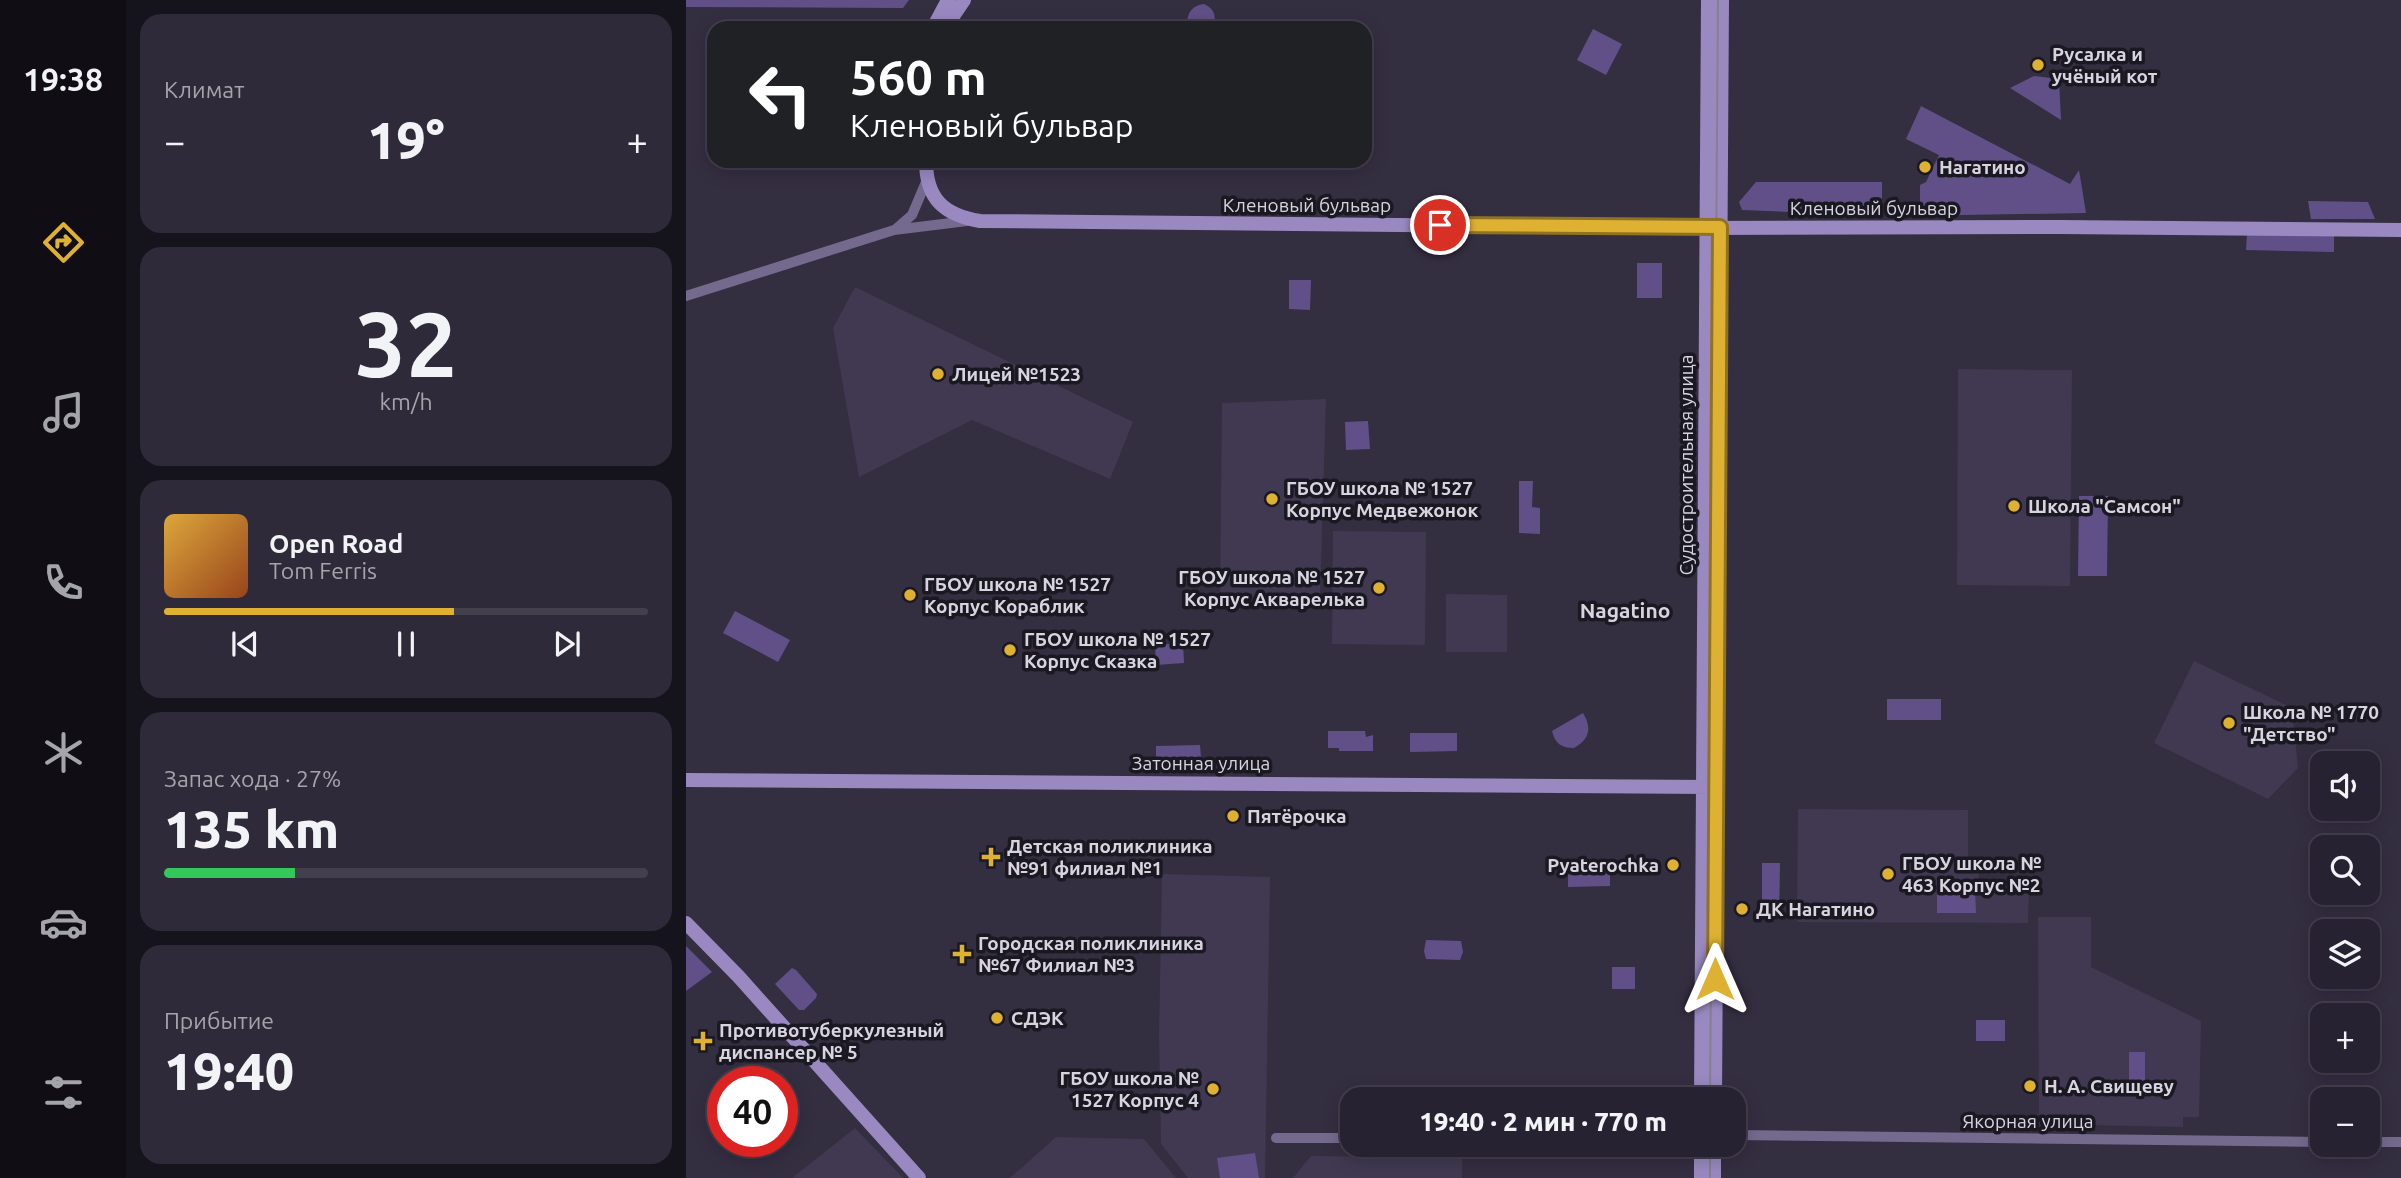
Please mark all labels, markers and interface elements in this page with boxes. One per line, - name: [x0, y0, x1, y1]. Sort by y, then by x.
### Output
- place label: Русалка и учёный кот: [2052, 43, 2158, 87]
- icon: left: [735, 49, 826, 140]
- text: 560 m: [850, 49, 987, 104]
- marker: Русалка и учёный кот: [2030, 57, 2046, 73]
- text: 19:38: [23, 61, 103, 97]
- text: Климат: [164, 77, 244, 102]
- text: Кленовый бульвар: [850, 107, 1134, 143]
- text: 19°: [367, 111, 445, 169]
- text: −: [164, 120, 185, 162]
- text: +: [627, 120, 648, 162]
- place label: Нагатино: [1939, 156, 2026, 178]
- marker: Нагатино: [1917, 159, 1933, 175]
- street label: Кленовый бульвар: [1223, 194, 1391, 216]
- pin: [1410, 195, 1470, 255]
- street label: Кленовый бульвар: [1790, 197, 1958, 219]
- icon: arrive: [1421, 206, 1459, 244]
- icon: directions: [39, 218, 88, 267]
- text: 32: [355, 292, 457, 394]
- street label: Судостроительная улица: [1675, 354, 1697, 576]
- place label: Лицей №1523: [952, 363, 1081, 385]
- marker: Лицей №1523: [930, 366, 946, 382]
- icon: music: [39, 388, 88, 437]
- text: km/h: [379, 389, 433, 414]
- place label: ГБОУ школа № 1527 Корпус Медвежонок: [1286, 477, 1478, 521]
- marker: ГБОУ школа № 1527 Корпус Медвежонок: [1264, 491, 1280, 507]
- place label: Школа "Самсон": [2028, 495, 2181, 517]
- marker: Школа "Самсон": [2006, 498, 2022, 514]
- text: Open Road: [269, 529, 403, 558]
- icon: phone: [39, 558, 88, 607]
- text: Tom Ferris: [269, 558, 377, 583]
- place label: ГБОУ школа № 1527 Корпус Акварелька: [1178, 566, 1365, 610]
- place label: ГБОУ школа № 1527 Корпус Кораблик: [924, 573, 1111, 617]
- marker: ГБОУ школа № 1527 Корпус Акварелька: [1371, 580, 1387, 596]
- marker: ГБОУ школа № 1527 Корпус Кораблик: [902, 587, 918, 603]
- district label: Nagatino: [1580, 598, 1670, 622]
- icon: previous: [226, 625, 264, 663]
- icon: pause: [387, 625, 425, 663]
- icon: next: [548, 625, 586, 663]
- place label: ГБОУ школа № 1527 Корпус Сказка: [1024, 628, 1211, 672]
- marker: ГБОУ школа № 1527 Корпус Сказка: [1002, 642, 1018, 658]
- place label: Школа № 1770 "Детство": [2243, 701, 2379, 745]
- marker: Школа № 1770 "Детство": [2221, 715, 2237, 731]
- icon: climate: [39, 728, 88, 777]
- map controls: [2310, 751, 2380, 1157]
- button: sound: [2310, 751, 2380, 821]
- street label: Затонная улица: [1132, 752, 1270, 774]
- text: Запас хода · 27%: [164, 766, 341, 791]
- text: 135 km: [164, 800, 339, 858]
- place label: Пятёрочка: [1247, 805, 1346, 827]
- marker: Пятёрочка: [1225, 808, 1241, 824]
- place label: Детская поликлиника №91 филиал №1: [1007, 835, 1213, 879]
- button: search: [2310, 835, 2380, 905]
- marker: Детская поликлиника №91 филиал №1: [981, 847, 1001, 867]
- place label: ГБОУ школа № 463 Корпус №2: [1902, 852, 2042, 896]
- place label: Pyaterochka: [1547, 854, 1659, 876]
- marker: Pyaterochka: [1665, 857, 1681, 873]
- marker: ГБОУ школа № 463 Корпус №2: [1880, 866, 1896, 882]
- icon: car: [39, 898, 88, 947]
- place label: ДК Нагатино: [1756, 898, 1875, 920]
- marker: ДК Нагатино: [1734, 901, 1750, 917]
- button: layers: [2310, 919, 2380, 989]
- place label: Городская поликлиника №67 Филиал №3: [978, 932, 1204, 976]
- position arrow: [1678, 942, 1752, 1016]
- marker: Городская поликлиника №67 Филиал №3: [952, 944, 972, 964]
- button: +: [2310, 1003, 2380, 1073]
- place label: СДЭК: [1011, 1007, 1064, 1029]
- text: Прибытие: [164, 1008, 274, 1033]
- marker: СДЭК: [989, 1010, 1005, 1026]
- place label: Противотуберкулезный диспансер № 5: [719, 1019, 944, 1063]
- marker: Противотуберкулезный диспансер № 5: [693, 1031, 713, 1051]
- text: 19:40: [164, 1042, 294, 1100]
- speed limit sign: 40: [707, 1066, 798, 1157]
- place label: ГБОУ школа № 1527 Корпус 4: [1059, 1067, 1199, 1111]
- icon: filters: [39, 1068, 88, 1117]
- place label: Н. А. Свищеву: [2044, 1075, 2174, 1097]
- marker: Н. А. Свищеву: [2022, 1078, 2038, 1094]
- marker: ГБОУ школа № 1527 Корпус 4: [1205, 1081, 1221, 1097]
- button: −: [2310, 1087, 2380, 1157]
- text: 19:40 · 2 мин · 770 m: [1419, 1107, 1667, 1136]
- street label: Якорная улица: [1963, 1110, 2093, 1132]

